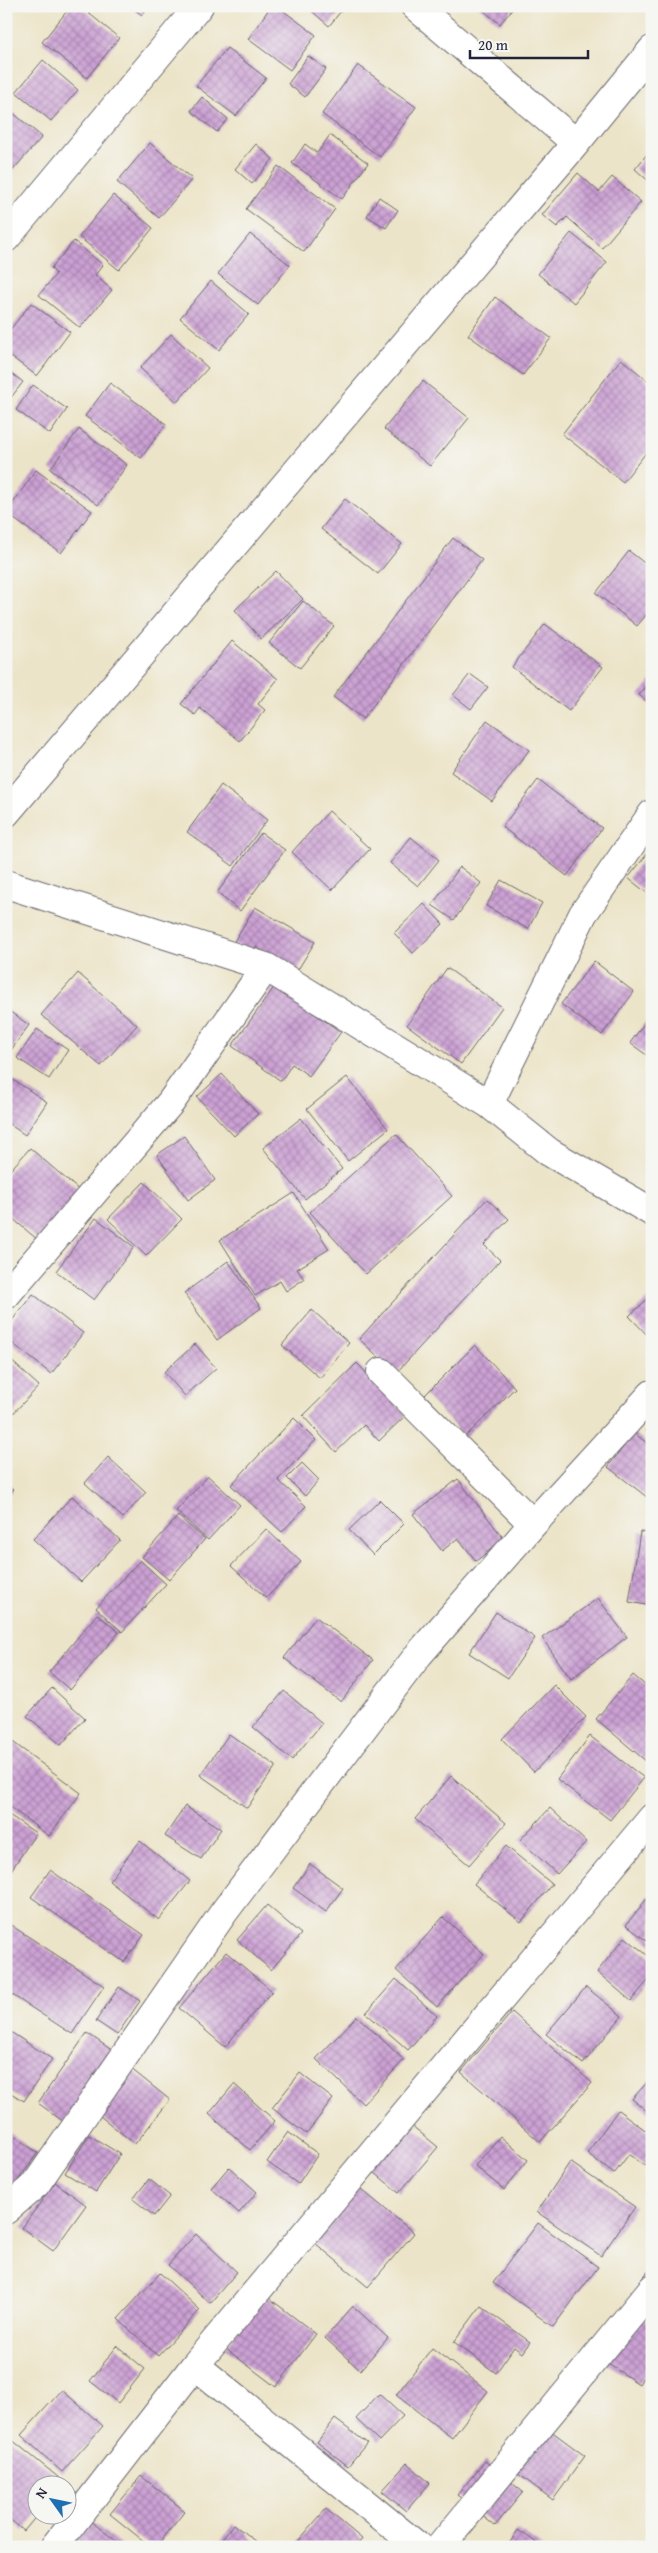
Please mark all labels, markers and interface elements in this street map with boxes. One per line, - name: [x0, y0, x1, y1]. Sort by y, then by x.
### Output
- scale bar: [470, 28, 588, 60]
- text: 20 m: [478, 34, 509, 55]
- north arrow: [28, 2476, 78, 2526]
- text: N: [30, 2483, 52, 2502]

